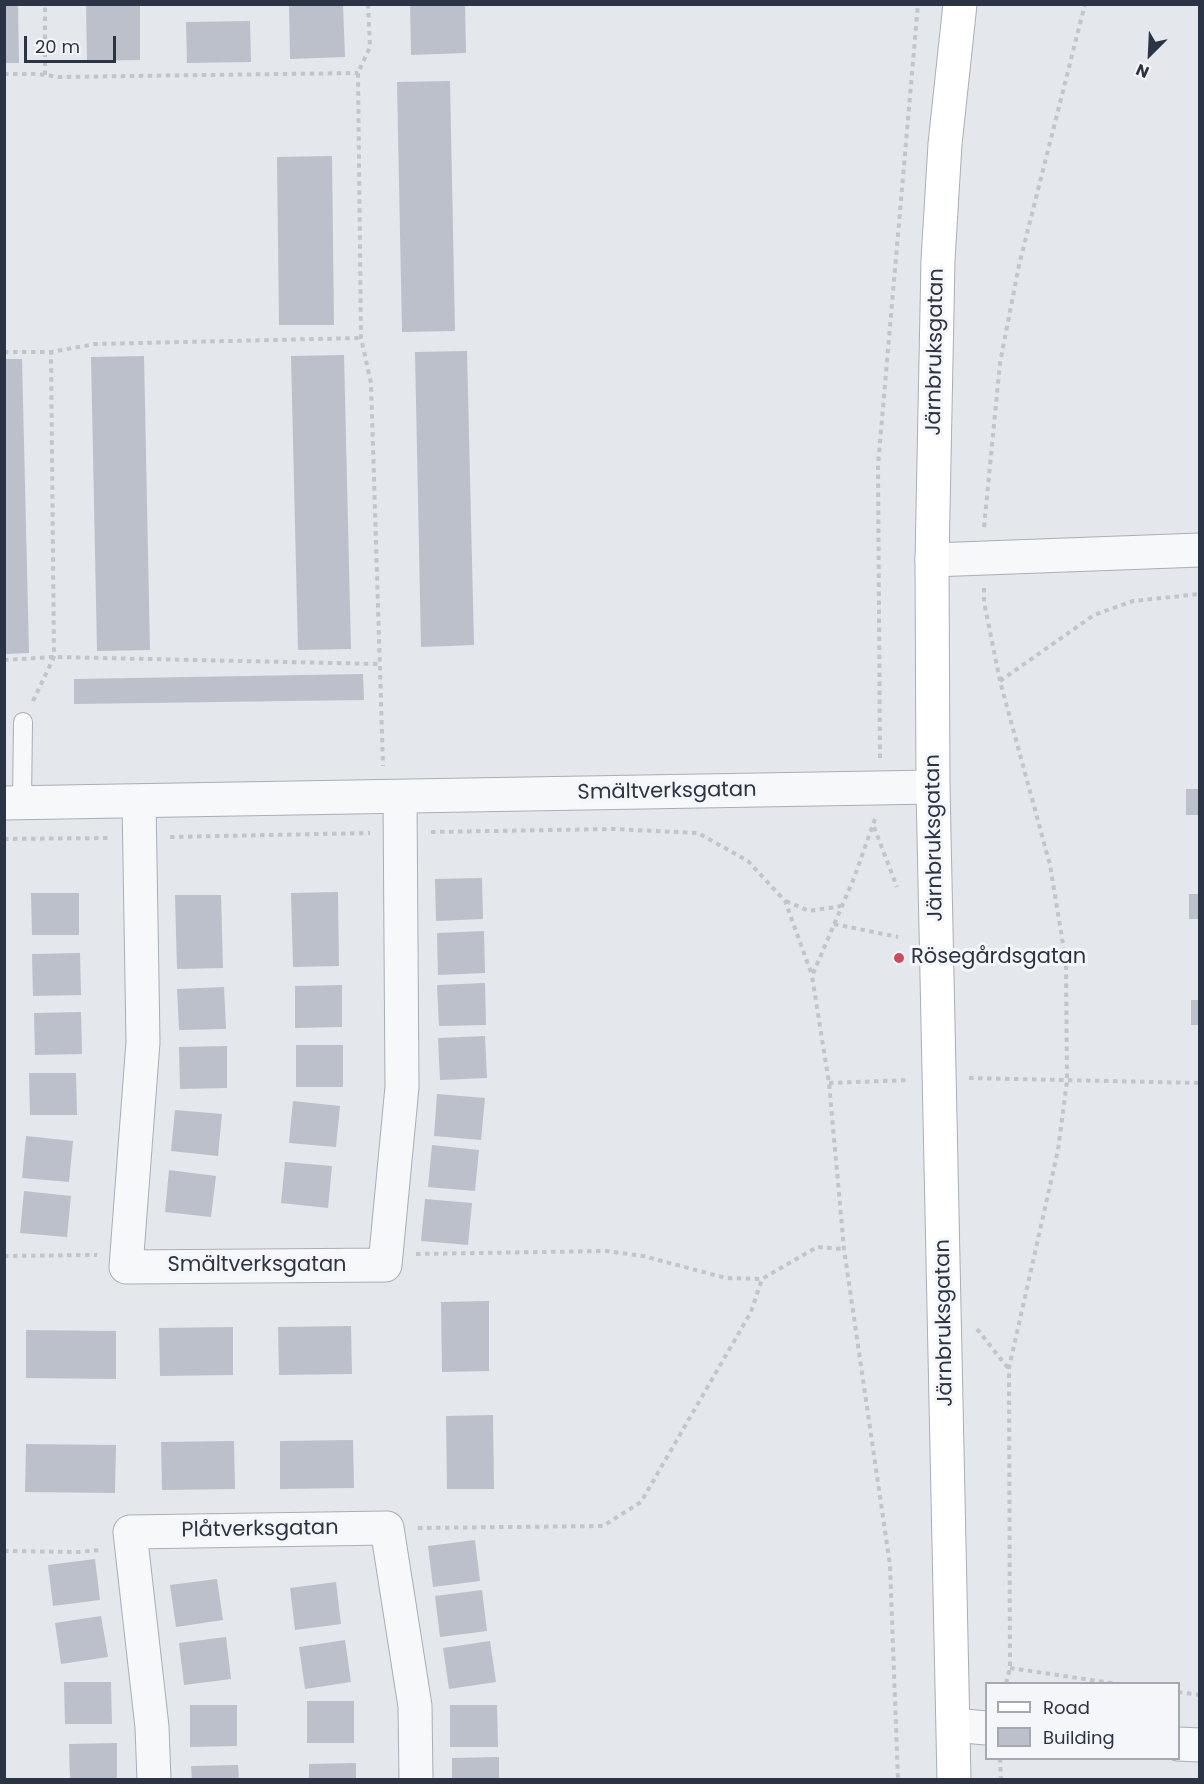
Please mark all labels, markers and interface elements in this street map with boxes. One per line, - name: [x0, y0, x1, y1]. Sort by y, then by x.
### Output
- scale bar: [27, 24, 118, 62]
- north arrow: [1120, 24, 1180, 84]
- text: 20 m: [35, 34, 80, 59]
- text: N: [1132, 58, 1153, 84]
- street label: Järnbruksgatan: [922, 268, 950, 436]
- street label: Järnbruksgatan: [921, 754, 949, 922]
- street label: Smältverksgatan: [577, 778, 757, 806]
- place label: Rösegårdsgatan: [911, 945, 1086, 971]
- marker: Rösegårdsgatan: [892, 951, 906, 965]
- street label: Järnbruksgatan: [931, 1239, 959, 1407]
- street label: Smältverksgatan: [167, 1253, 347, 1279]
- street label: Plåtverksgatan: [181, 1516, 339, 1544]
- legend: [985, 1682, 1180, 1760]
- text: Road: [1043, 1695, 1090, 1720]
- text: Building: [1043, 1725, 1115, 1750]

